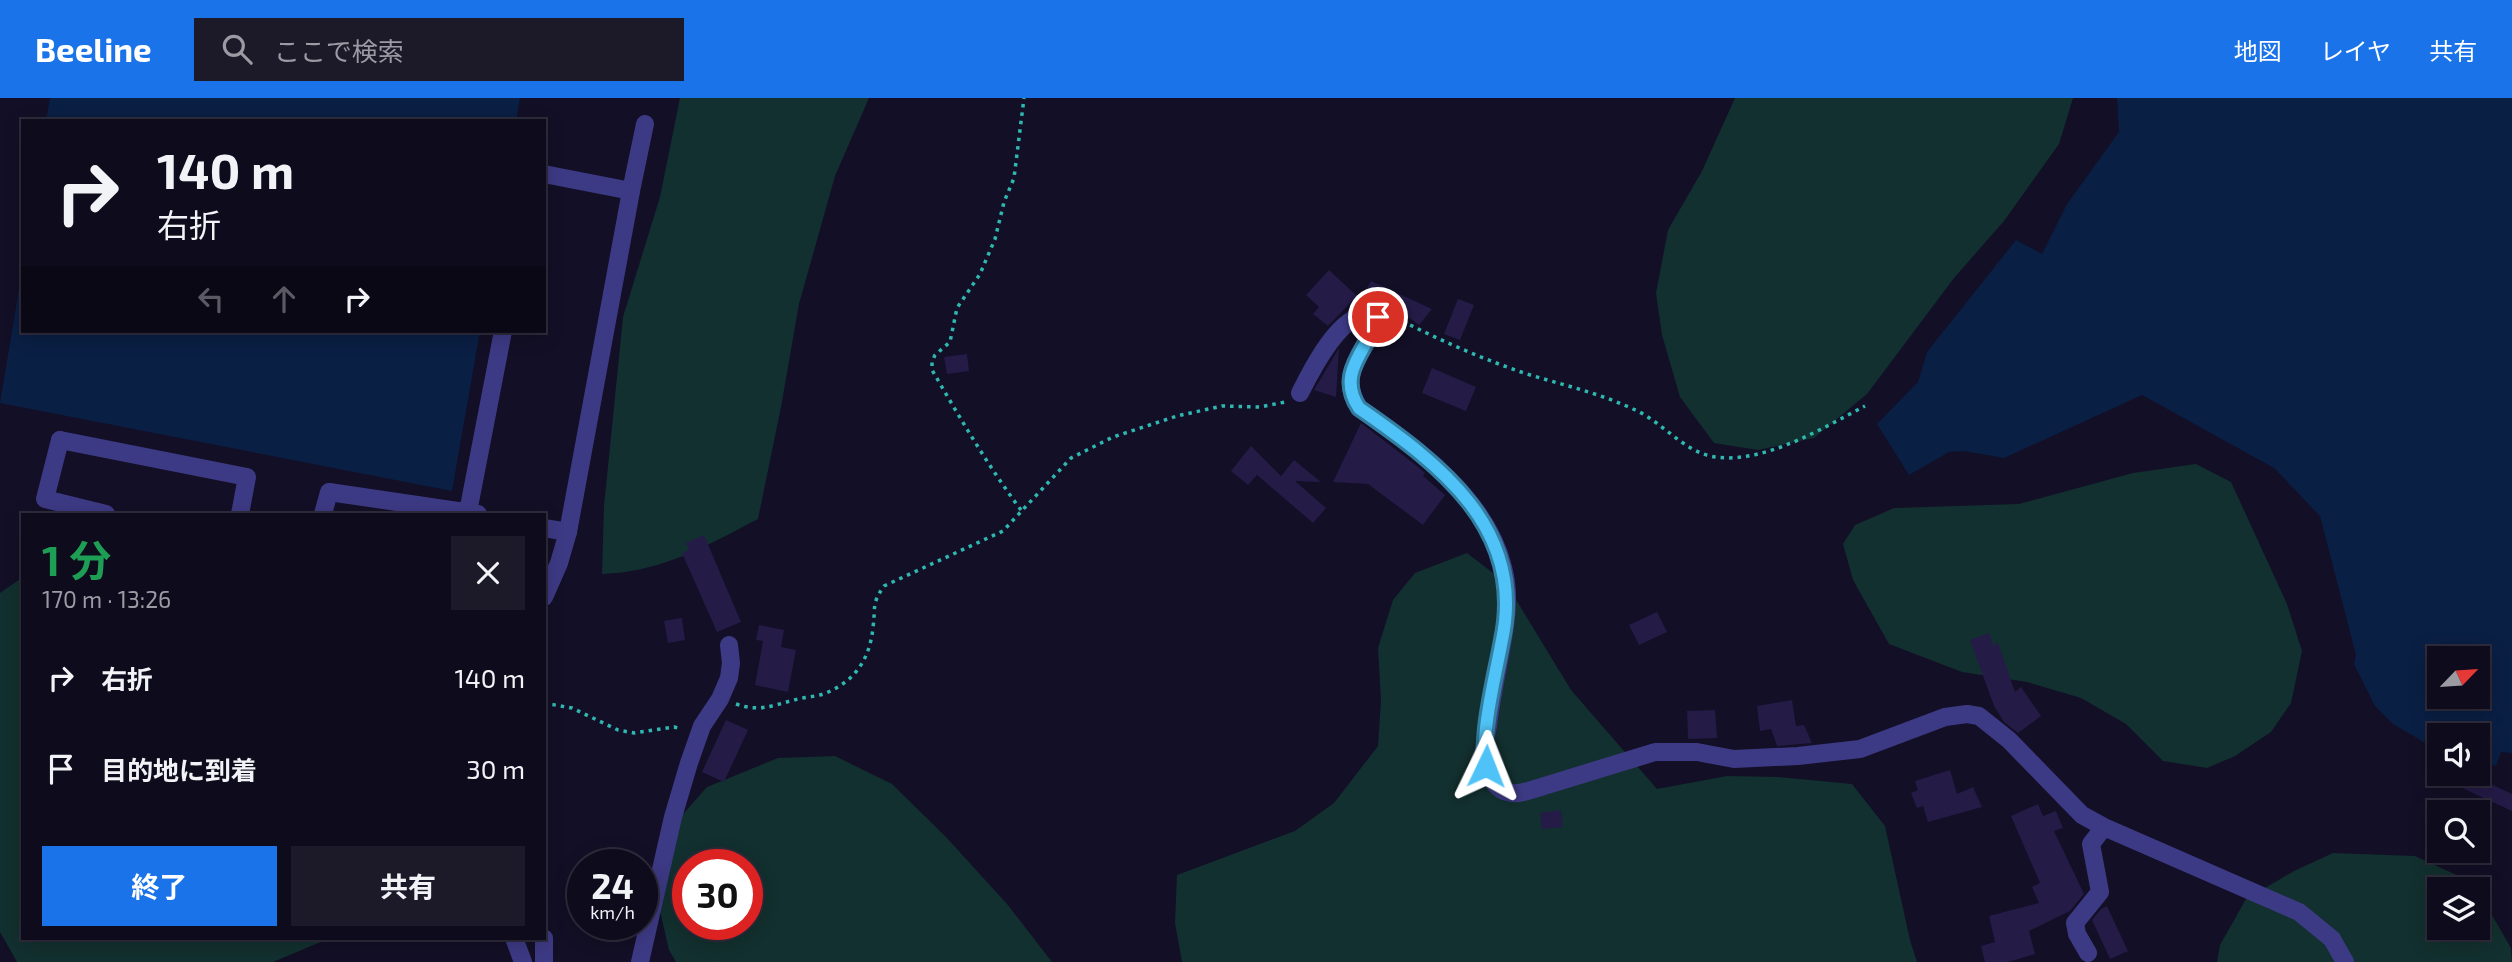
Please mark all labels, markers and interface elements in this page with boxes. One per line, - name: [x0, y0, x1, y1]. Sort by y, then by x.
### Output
- search box: [194, 18, 684, 81]
- text: Beeline: [35, 29, 152, 69]
- icon: search: [218, 30, 256, 68]
- text: ここで検索: [274, 35, 404, 66]
- text: 地図: [2234, 36, 2282, 65]
- text: レイヤ: [2320, 36, 2391, 65]
- text: 共有: [2429, 36, 2477, 65]
- text: 140 m: [157, 140, 294, 199]
- icon: right: [42, 147, 133, 238]
- text: 右折: [157, 205, 221, 243]
- icon: left: [192, 280, 230, 318]
- icon: ahead: [265, 280, 303, 318]
- icon: right: [338, 280, 376, 318]
- pin: [1348, 287, 1408, 347]
- icon: arrive: [1359, 298, 1397, 336]
- text: 1 分: [42, 534, 111, 584]
- button: close: [451, 536, 525, 610]
- text: 170 m · 13:26: [42, 585, 171, 613]
- north arrow: [2427, 646, 2490, 709]
- map controls: [2427, 646, 2490, 940]
- icon: right: [42, 659, 80, 697]
- text: 140 m: [454, 662, 525, 693]
- text: 右折: [101, 663, 153, 694]
- button: sound: [2427, 723, 2490, 786]
- position arrow: [1449, 729, 1523, 803]
- icon: arrive: [42, 750, 80, 788]
- text: 30 m: [466, 753, 525, 784]
- text: 目的地に到着: [101, 754, 257, 785]
- button: search: [2427, 800, 2490, 863]
- button: 終了: [42, 846, 277, 926]
- button: 共有: [291, 846, 525, 926]
- speed limit sign: 30: [672, 849, 763, 940]
- text: 24: [591, 864, 634, 906]
- button: layers: [2427, 877, 2490, 940]
- text: km/h: [590, 901, 635, 923]

